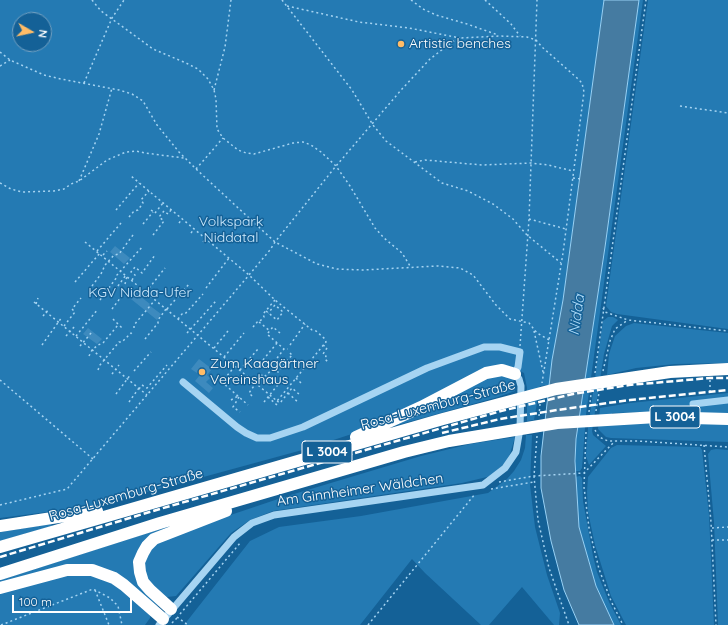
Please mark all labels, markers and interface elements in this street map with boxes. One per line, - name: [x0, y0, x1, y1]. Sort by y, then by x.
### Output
- north arrow: [12, 12, 52, 52]
- text: N: [35, 29, 50, 39]
- place label: Artistic benches: [409, 36, 511, 52]
- marker: Artistic benches: [396, 39, 406, 49]
- park label: Volkspark Niddatal: [199, 214, 263, 246]
- park label: KGV Nidda-Ufer: [88, 285, 192, 301]
- water label: Nidda: [565, 293, 589, 337]
- place label: Zum Kaagärtner Vereinshaus: [210, 356, 319, 388]
- marker: Zum Kaagärtner Vereinshaus: [197, 367, 207, 377]
- street label: Rosa-Luxemburg-Straße: [359, 376, 517, 434]
- road number: L 3004: [650, 406, 700, 428]
- road number: L 3004: [302, 441, 352, 463]
- street label: Rosa-Luxemburg-Straße: [47, 465, 205, 525]
- street label: Am Ginnheimer Wäldchen: [276, 470, 444, 510]
- scale bar: [14, 587, 134, 613]
- text: 100 m: [19, 594, 52, 609]

